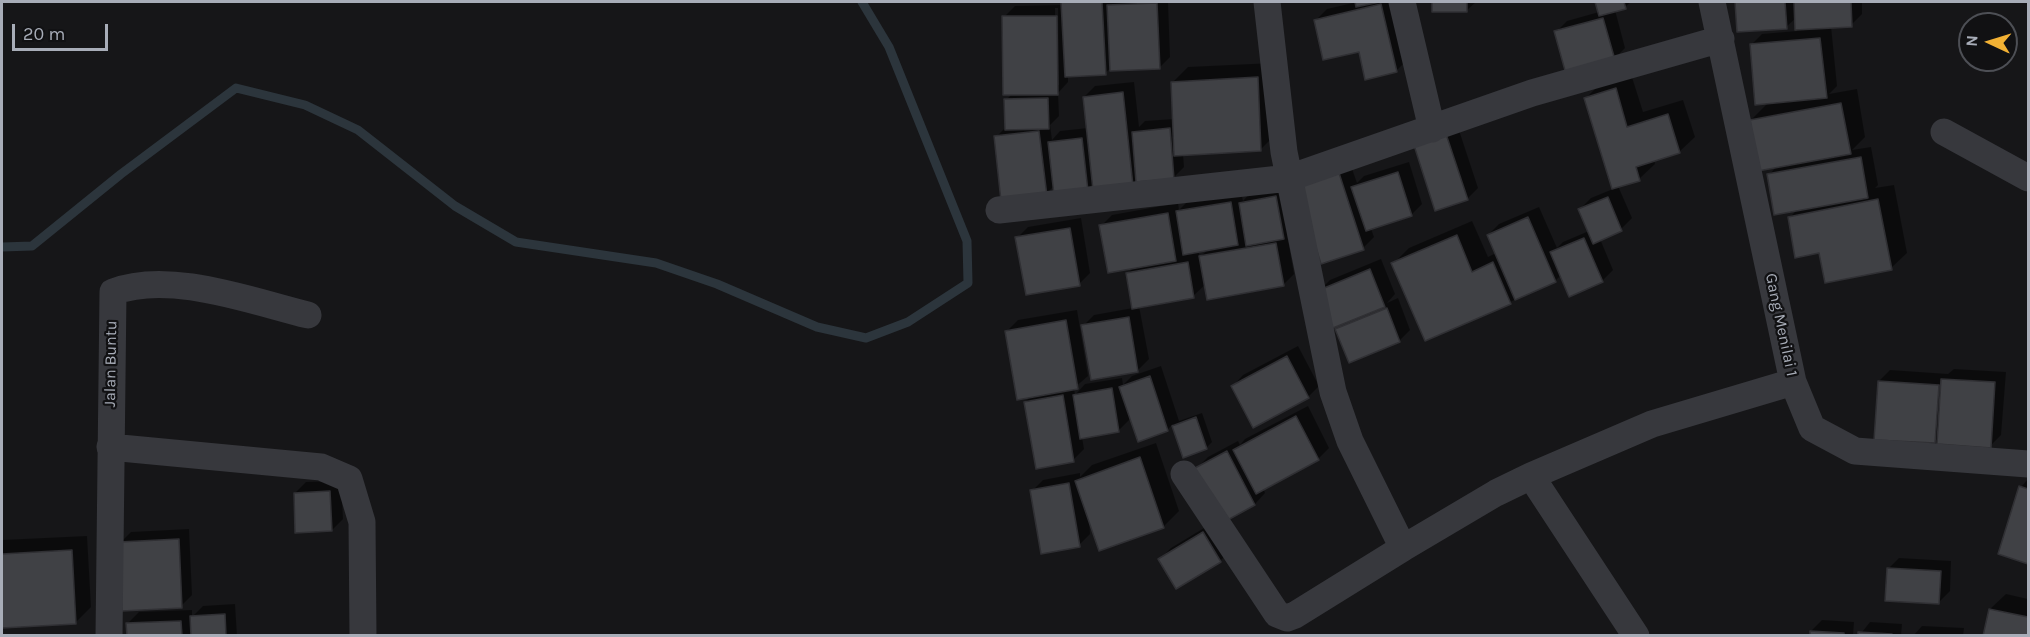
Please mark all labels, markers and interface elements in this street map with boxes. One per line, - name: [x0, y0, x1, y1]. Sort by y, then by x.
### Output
- scale bar: [15, 12, 111, 50]
- north arrow: [1958, 12, 2018, 72]
- text: 20 m: [23, 23, 65, 45]
- text: N: [1962, 34, 1981, 47]
- street label: Gang Menilai 1: [1761, 272, 1801, 378]
- street label: Jalan Buntu: [101, 320, 121, 408]

